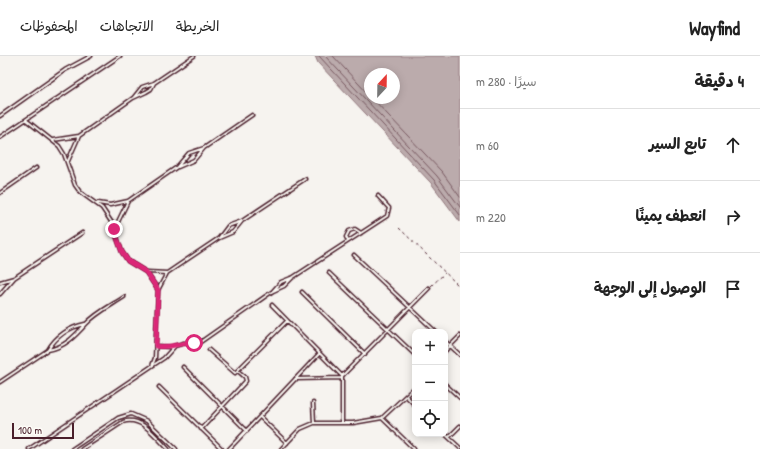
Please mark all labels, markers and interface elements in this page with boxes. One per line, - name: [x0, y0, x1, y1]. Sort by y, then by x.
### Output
- text: Wayfind: [689, 15, 740, 41]
- text: المحفوظات: [20, 16, 78, 35]
- text: الاتجاهات: [100, 16, 154, 35]
- text: الخريطة: [176, 16, 219, 35]
- north arrow: [364, 68, 400, 104]
- text: 4 دقيقة: [694, 69, 744, 92]
- text: سيرًا · 280 m: [476, 72, 537, 90]
- text: تابع السير: [649, 133, 706, 154]
- icon: ahead: [722, 134, 744, 156]
- text: 60 m: [476, 136, 499, 154]
- text: انعطف يمينًا: [636, 205, 706, 226]
- icon: right: [722, 206, 744, 228]
- text: 220 m: [476, 208, 506, 226]
- route end: [105, 220, 123, 238]
- text: الوصول إلى الوجهة: [594, 277, 706, 298]
- icon: arrive: [722, 278, 744, 300]
- map controls: [412, 329, 448, 437]
- button: +: [412, 329, 448, 365]
- route start: [185, 334, 203, 352]
- button: −: [412, 365, 448, 401]
- button: locate: [412, 401, 448, 437]
- scale bar: [12, 421, 74, 440]
- text: 100 m: [18, 423, 42, 437]

